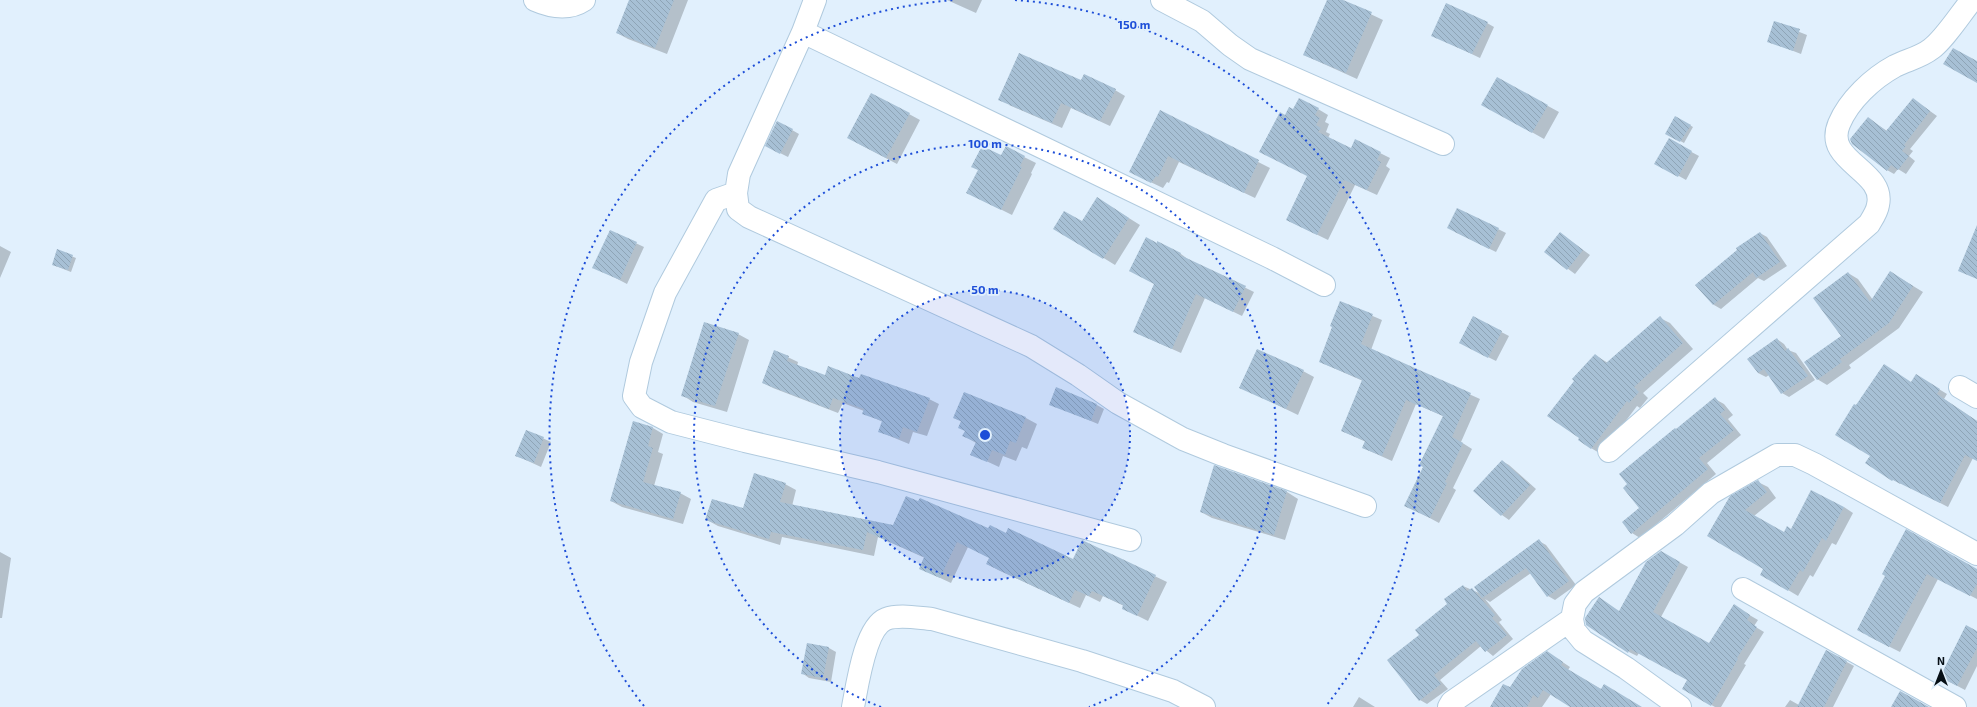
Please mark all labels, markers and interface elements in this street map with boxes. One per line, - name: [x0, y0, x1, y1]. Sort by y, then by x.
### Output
- text: 150 m: [1118, 17, 1150, 31]
- text: 100 m: [968, 136, 1002, 150]
- text: 50 m: [971, 282, 999, 296]
- centre of rings: [978, 428, 992, 442]
- north arrow: [1921, 651, 1961, 691]
- text: N: [1937, 654, 1945, 667]

